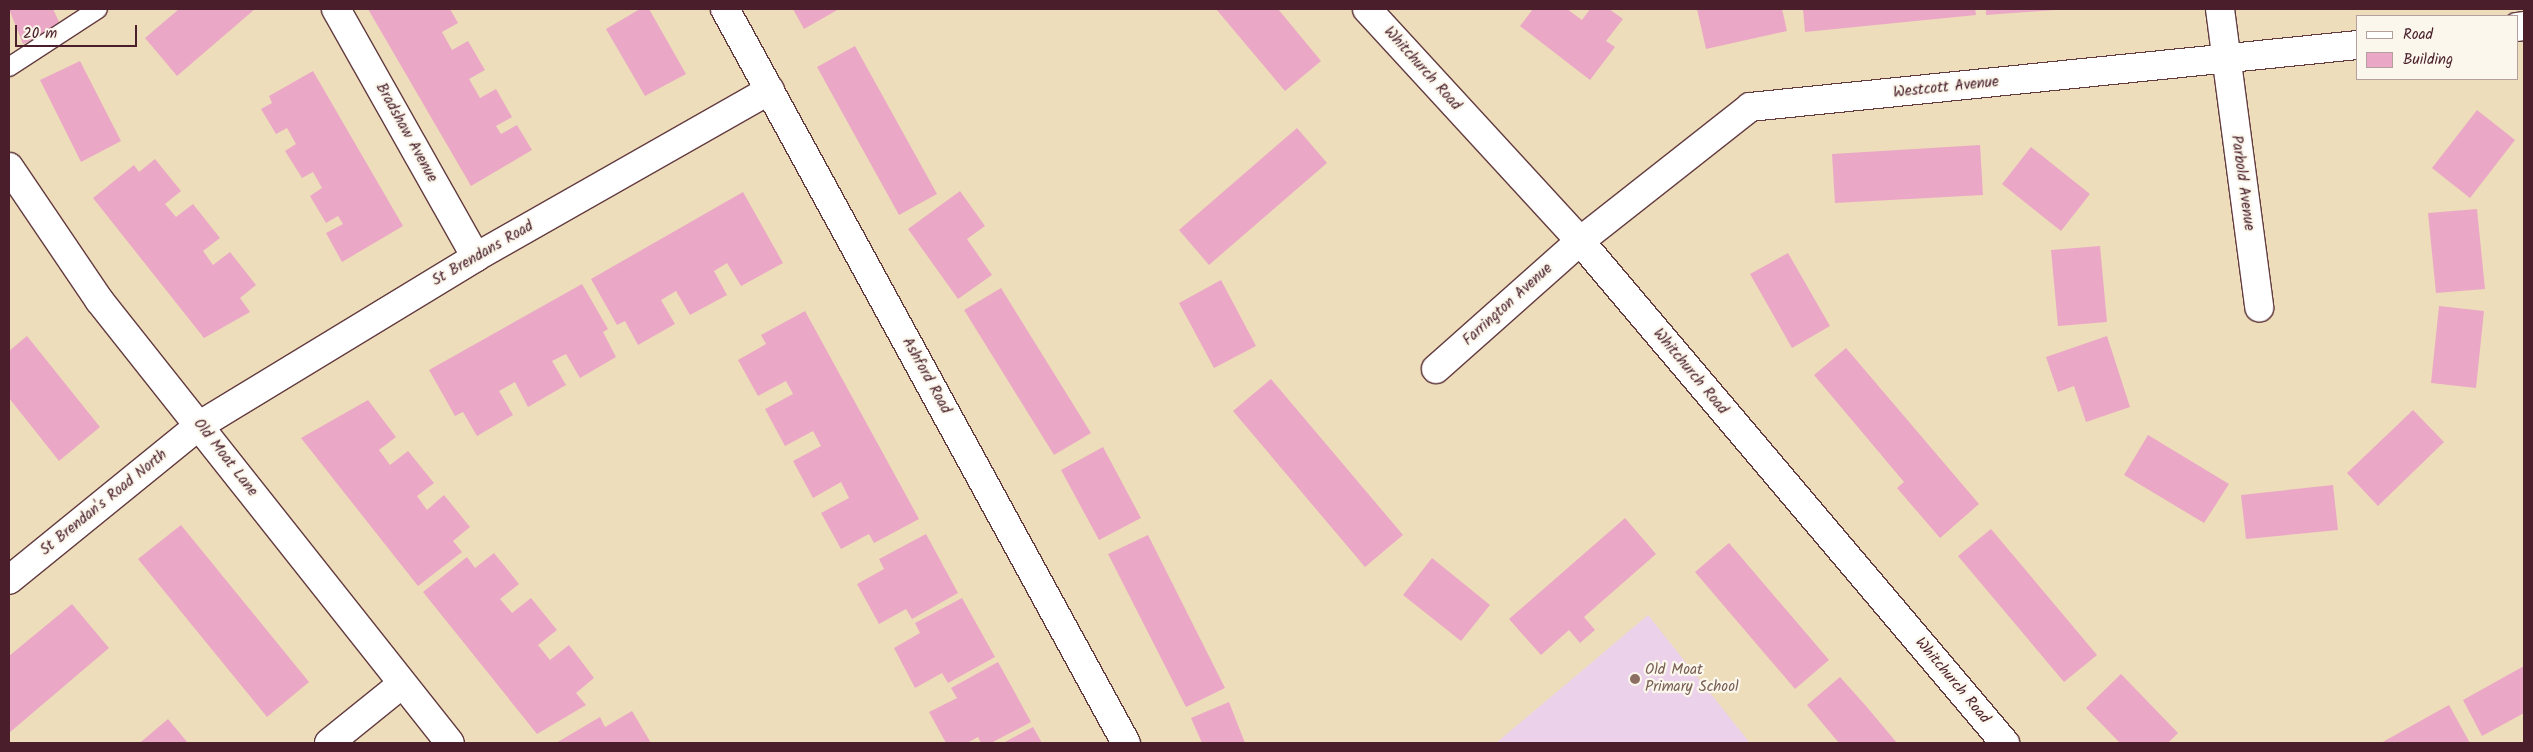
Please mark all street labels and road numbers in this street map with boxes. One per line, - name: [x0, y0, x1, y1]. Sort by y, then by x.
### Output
- street label: Whitchurch Road: [1380, 23, 1464, 115]
- street label: Westcott Avenue: [1892, 74, 2000, 102]
- street label: Bradshaw Avenue: [371, 80, 441, 186]
- street label: Parbold Avenue: [2226, 134, 2258, 232]
- street label: St Brendans Road: [429, 218, 537, 290]
- street label: Farrington Avenue: [1460, 260, 1556, 350]
- street label: Whitchurch Road: [1649, 325, 1731, 419]
- street label: Ashford Road: [898, 335, 954, 417]
- street label: Old Moat Lane: [189, 415, 261, 501]
- street label: St Brendan's Road North: [37, 446, 171, 560]
- street label: Whitchurch Road: [1911, 634, 1993, 728]

